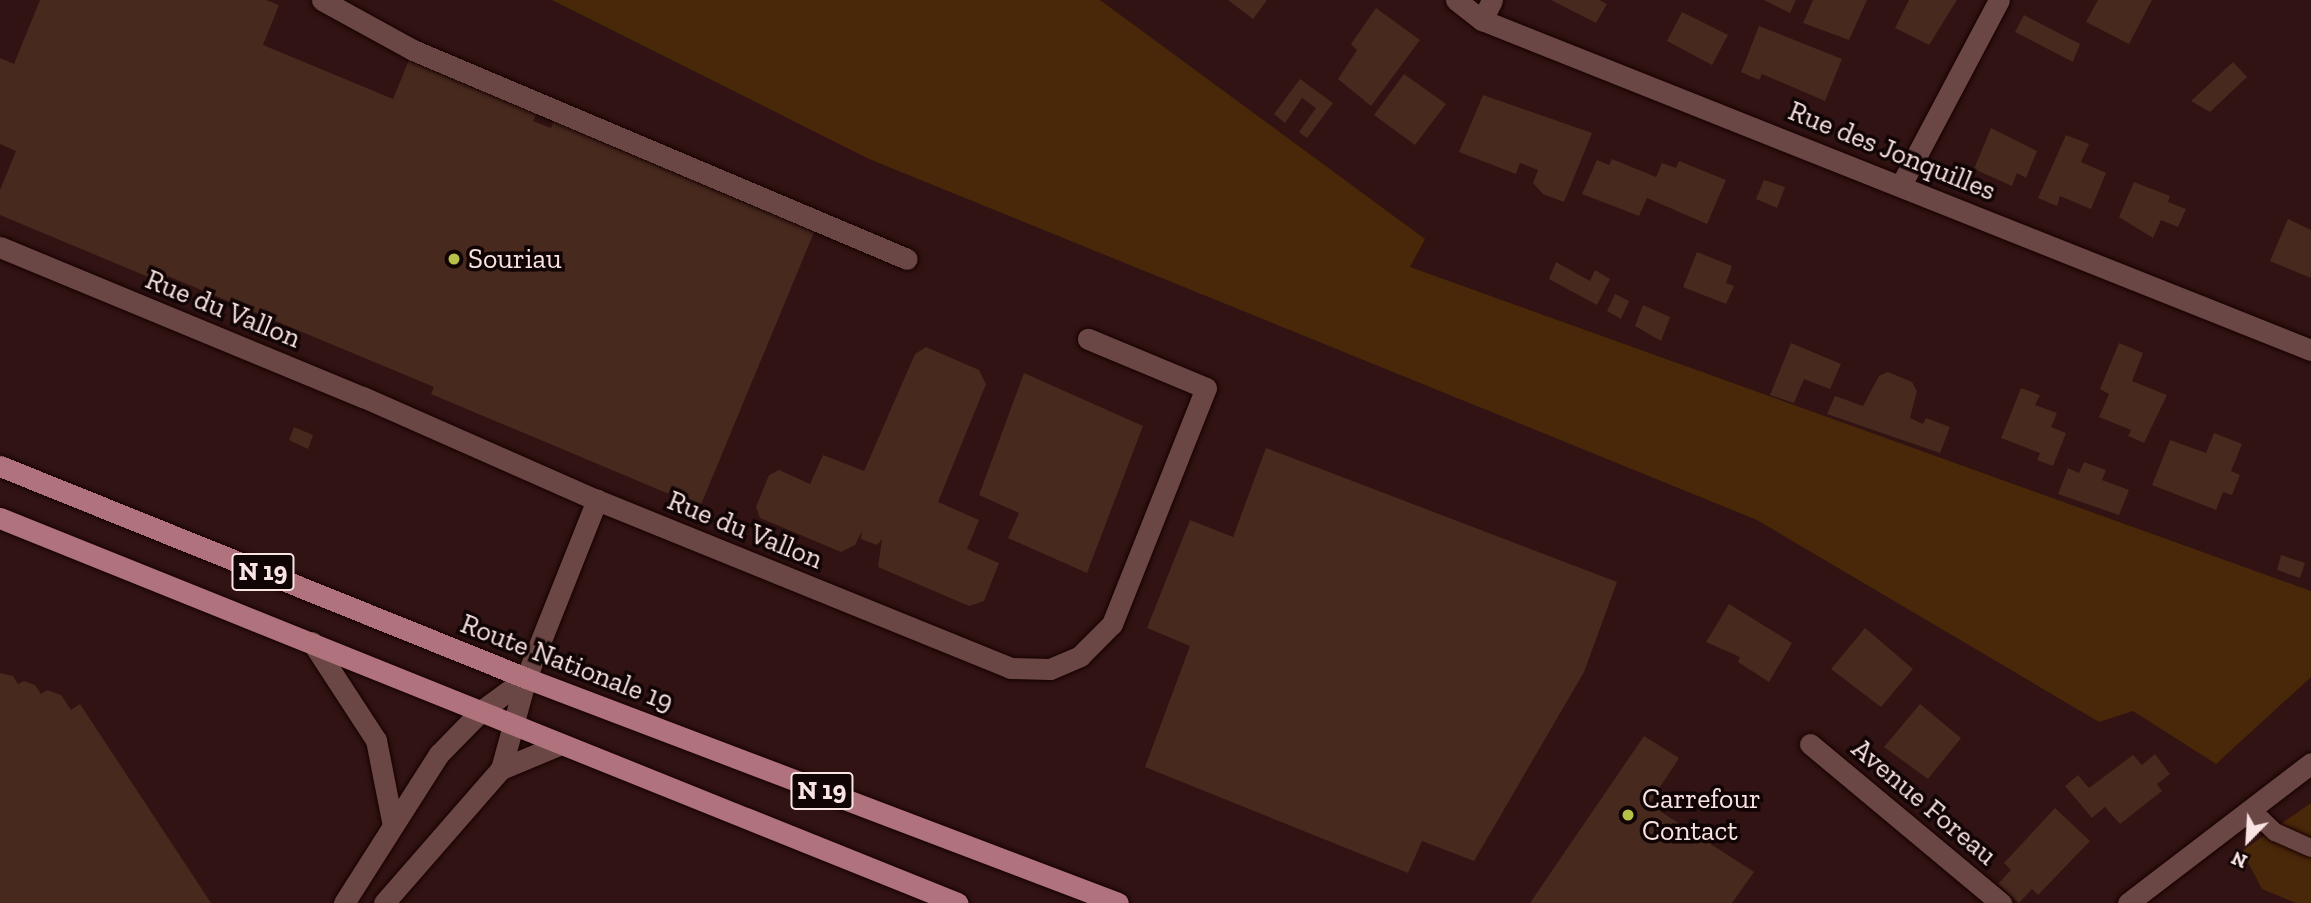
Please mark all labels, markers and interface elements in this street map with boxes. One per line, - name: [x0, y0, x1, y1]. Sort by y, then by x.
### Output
- street label: Rue des Jonquilles: [1783, 94, 2001, 208]
- place label: Souriau: [468, 242, 562, 276]
- marker: Souriau: [446, 251, 462, 267]
- street label: Rue du Vallon: [140, 262, 306, 356]
- street label: Rue du Vallon: [662, 483, 828, 577]
- road number: N 19: [230, 550, 296, 594]
- street label: Route Nationale 19: [456, 607, 678, 719]
- street label: Avenue Foreau: [1845, 732, 2003, 872]
- road number: N 19: [789, 768, 855, 814]
- place label: Carrefour Contact: [1642, 782, 1761, 848]
- north arrow: [2213, 805, 2283, 875]
- marker: Carrefour Contact: [1620, 807, 1636, 823]
- text: N: [2228, 846, 2251, 873]

